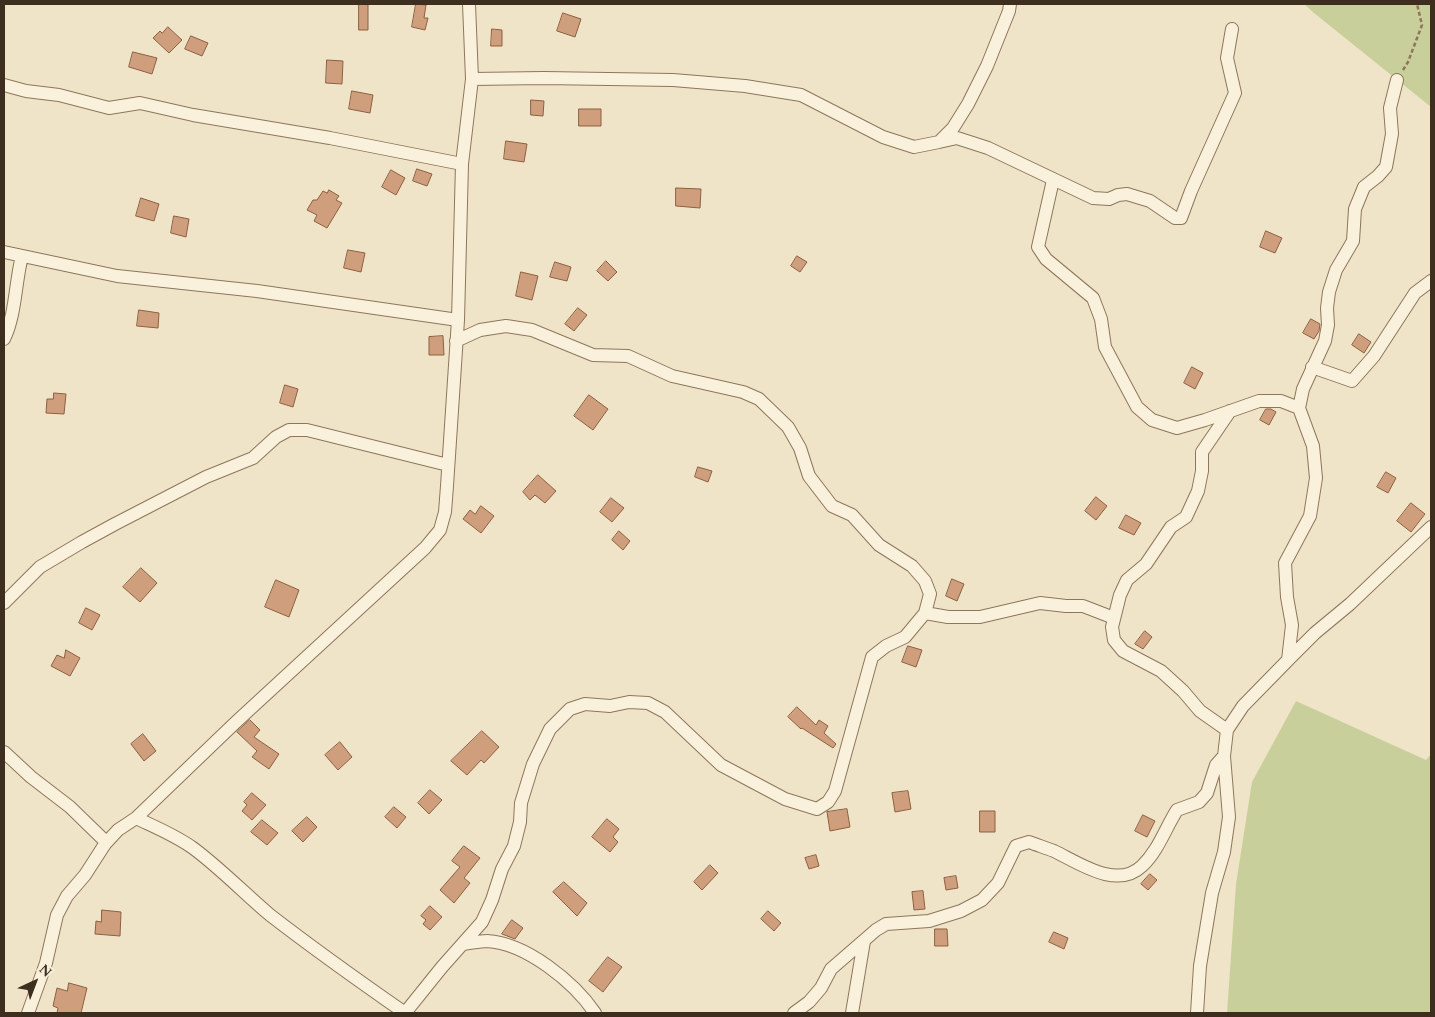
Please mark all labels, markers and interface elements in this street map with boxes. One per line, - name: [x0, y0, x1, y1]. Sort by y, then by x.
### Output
- north arrow: [10, 957, 60, 1007]
- text: N: [34, 959, 57, 982]

